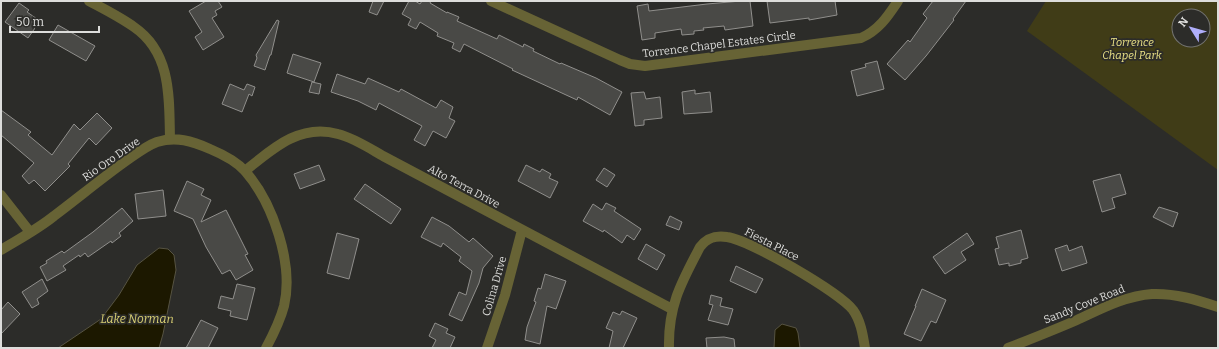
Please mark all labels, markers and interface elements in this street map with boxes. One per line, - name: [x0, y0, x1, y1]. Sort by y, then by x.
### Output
- scale bar: [10, 8, 99, 34]
- north arrow: [1171, 8, 1211, 48]
- text: 50 m: [16, 15, 45, 29]
- text: N: [1176, 15, 1191, 30]
- street label: Torrence Chapel Estates Circle: [642, 29, 796, 60]
- park label: Torrence Chapel Park: [1102, 36, 1163, 62]
- street label: Rio Oro Drive: [80, 135, 143, 184]
- street label: Alto Terra Drive: [426, 162, 502, 211]
- street label: Fiesta Place: [742, 225, 801, 264]
- street label: Colina Drive: [480, 255, 509, 318]
- street label: Sandy Cove Road: [1042, 282, 1127, 327]
- water label: Lake Norman: [100, 312, 174, 326]

